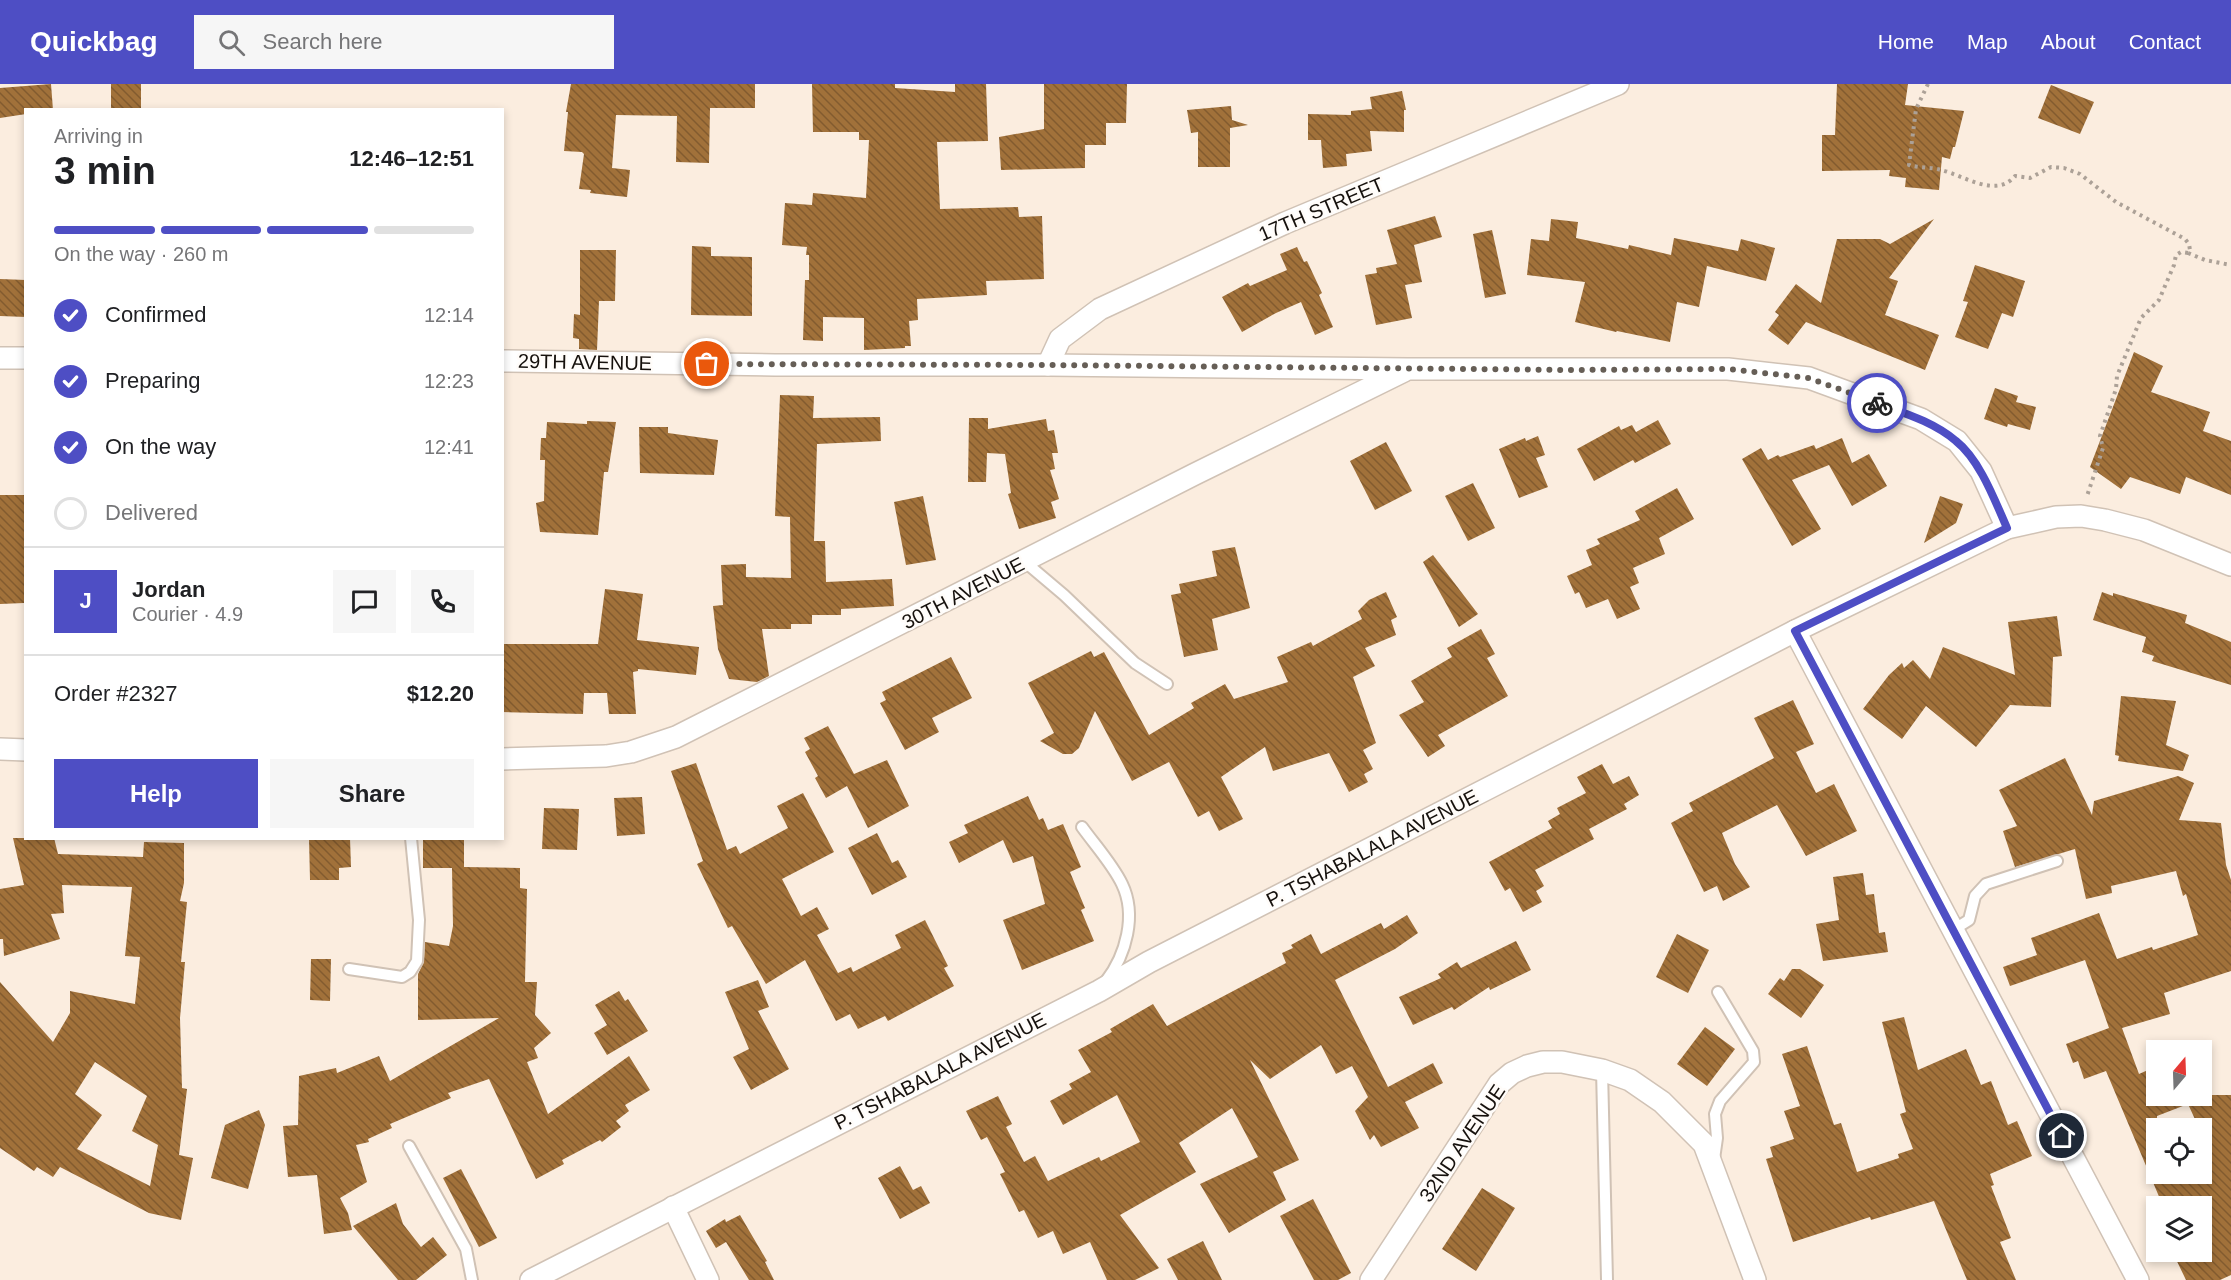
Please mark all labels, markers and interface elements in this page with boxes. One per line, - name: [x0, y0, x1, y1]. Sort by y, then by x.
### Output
- search box: [194, 15, 614, 69]
- text: Quickbag: [30, 26, 158, 57]
- icon: search: [215, 26, 248, 59]
- text: Search here: [263, 29, 382, 54]
- text: Home: [1878, 30, 1934, 53]
- text: Map: [1967, 30, 2008, 53]
- text: About: [2041, 30, 2096, 53]
- text: Contact: [2129, 30, 2201, 53]
- text: Arriving in: [54, 125, 143, 147]
- text: 12:46–12:51: [349, 146, 474, 171]
- text: 3 min: [54, 149, 156, 192]
- street label: 17TH STREET: [1255, 173, 1387, 245]
- text: On the way · 260 m: [54, 243, 229, 265]
- icon: check: [54, 299, 87, 332]
- text: Confirmed: [105, 302, 206, 327]
- text: 12:14: [424, 304, 474, 326]
- pin: [681, 338, 732, 389]
- icon: bag: [690, 347, 723, 380]
- street label: 29TH AVENUE: [518, 350, 652, 374]
- icon: check: [54, 365, 87, 398]
- text: Preparing: [105, 368, 200, 393]
- text: 12:23: [424, 370, 474, 392]
- courier: [1847, 373, 1907, 433]
- icon: bike: [1861, 387, 1894, 420]
- icon: check: [54, 431, 87, 464]
- text: On the way: [105, 434, 216, 459]
- text: 12:41: [424, 436, 474, 458]
- text: Delivered: [105, 500, 198, 525]
- street label: 30TH AVENUE: [898, 553, 1028, 633]
- button: chat: [333, 570, 396, 633]
- button: phone: [411, 570, 474, 633]
- text: Jordan: [132, 577, 205, 602]
- text: J: [79, 588, 92, 613]
- text: Courier · 4.9: [132, 603, 243, 625]
- text: Order #2327: [54, 681, 178, 706]
- text: $12.20: [407, 681, 474, 706]
- button: Help: [54, 759, 258, 828]
- button: Share: [270, 759, 474, 828]
- street label: P. TSHABALALA AVENUE: [1263, 785, 1481, 911]
- street label: P. TSHABALALA AVENUE: [831, 1008, 1049, 1134]
- north arrow: [2146, 1040, 2212, 1106]
- map controls: [2146, 1040, 2212, 1262]
- street label: 32ND AVENUE: [1415, 1080, 1509, 1206]
- pin: [2036, 1110, 2087, 1161]
- button: locate: [2146, 1118, 2212, 1184]
- icon: home: [2045, 1119, 2078, 1152]
- button: layers: [2146, 1196, 2212, 1262]

